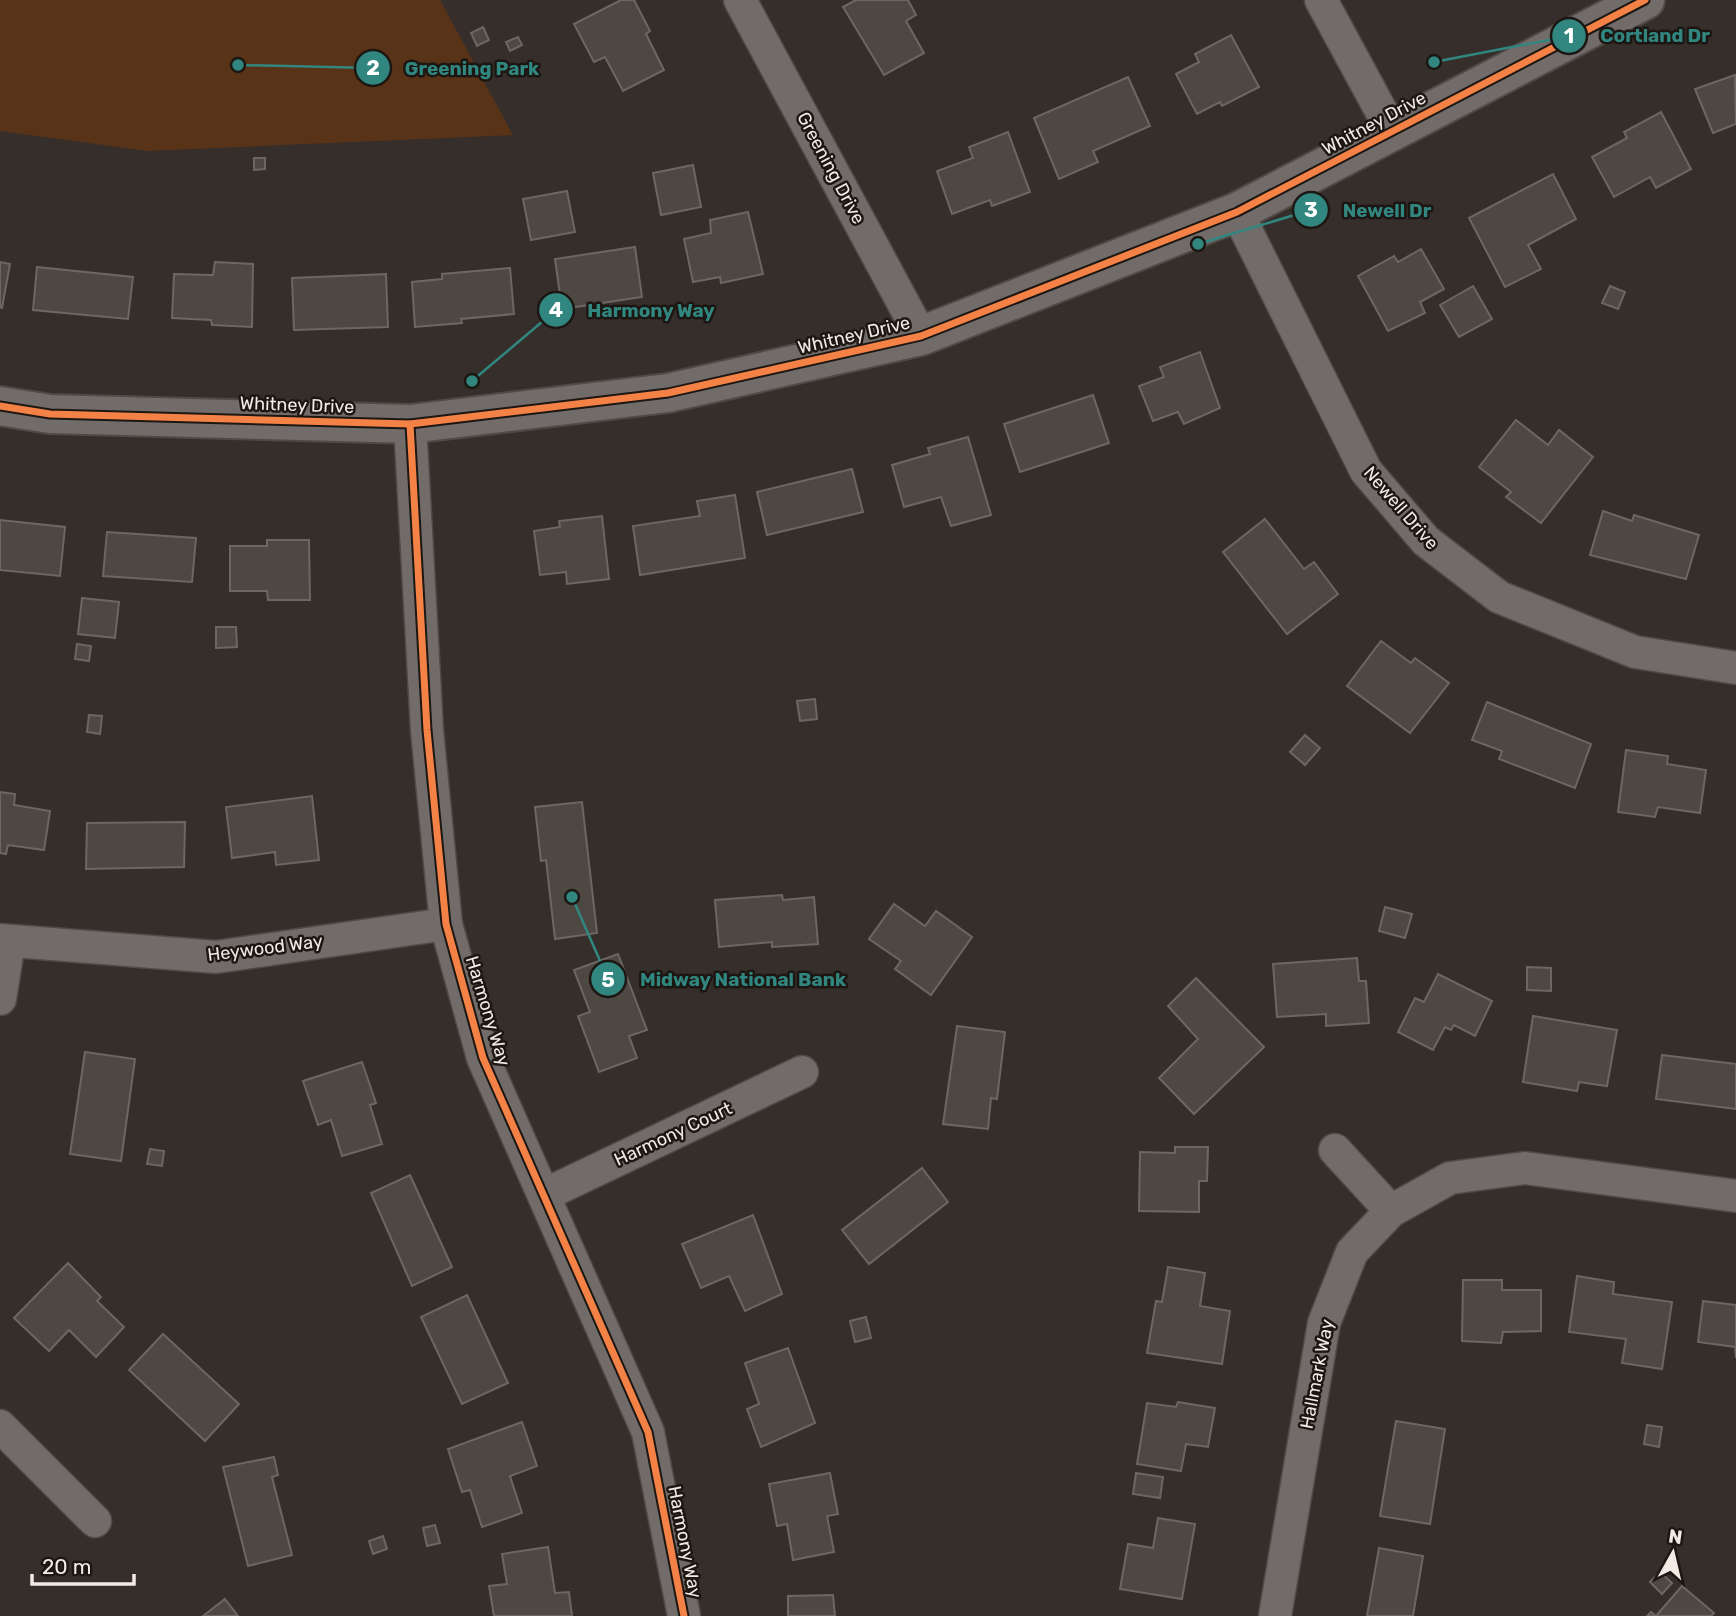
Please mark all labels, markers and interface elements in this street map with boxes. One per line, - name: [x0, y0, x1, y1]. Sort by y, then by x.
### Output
- callout: Cortland Dr: [1551, 16, 1724, 56]
- text: 1: [1564, 23, 1574, 48]
- text: Cortland Dr: [1600, 24, 1710, 47]
- callout: Greening Park: [356, 48, 553, 88]
- text: 2: [366, 55, 380, 80]
- text: Greening Park: [405, 57, 539, 80]
- street label: Whitney Drive: [1318, 86, 1430, 160]
- street label: Greening Drive: [792, 108, 870, 228]
- callout: Newell Dr: [1294, 190, 1445, 230]
- text: 3: [1304, 197, 1318, 222]
- text: Newell Dr: [1343, 199, 1432, 222]
- callout: Harmony Way: [538, 290, 729, 330]
- text: 4: [549, 297, 563, 322]
- text: Harmony Way: [587, 299, 715, 322]
- street label: Whitney Drive: [796, 311, 912, 359]
- street label: Whitney Drive: [239, 392, 355, 418]
- street label: Newell Drive: [1359, 462, 1443, 554]
- street label: Heywood Way: [206, 930, 324, 966]
- street label: Harmony Way: [461, 953, 515, 1069]
- callout: Midway National Bank: [590, 959, 860, 999]
- text: 5: [601, 967, 615, 992]
- text: Midway National Bank: [640, 968, 846, 991]
- street label: Harmony Court: [611, 1097, 735, 1171]
- street label: Hallmark Way: [1296, 1317, 1338, 1431]
- street label: Harmony Way: [663, 1484, 707, 1600]
- north arrow: [1638, 1518, 1708, 1588]
- text: N: [1667, 1524, 1684, 1549]
- scale bar: [32, 1542, 133, 1586]
- text: 20 m: [42, 1554, 91, 1579]

